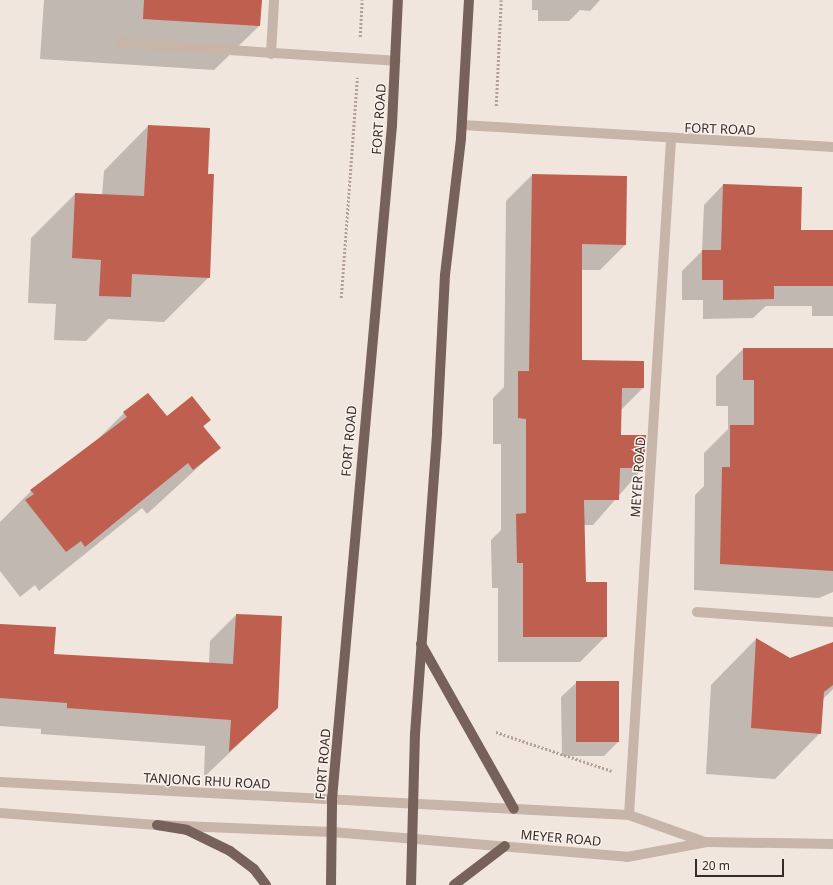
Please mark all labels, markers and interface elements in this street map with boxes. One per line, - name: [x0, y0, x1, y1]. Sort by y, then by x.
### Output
- street label: FORT ROAD: [369, 83, 389, 155]
- street label: FORT ROAD: [684, 120, 756, 138]
- street label: FORT ROAD: [338, 405, 360, 477]
- street label: MEYER ROAD: [627, 436, 649, 518]
- street label: FORT ROAD: [312, 728, 334, 800]
- street label: TANJONG RHU ROAD: [143, 770, 271, 792]
- street label: MEYER ROAD: [520, 827, 602, 849]
- scale bar: [697, 851, 786, 877]
- text: 20 m: [702, 857, 730, 874]

